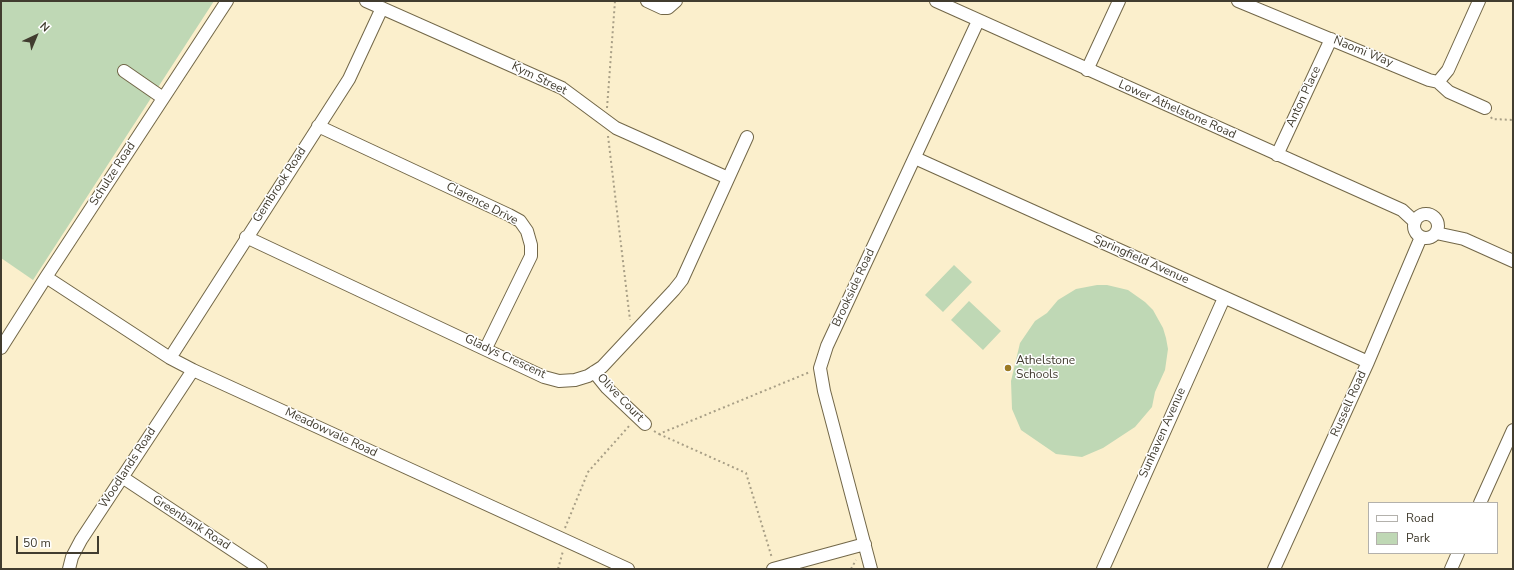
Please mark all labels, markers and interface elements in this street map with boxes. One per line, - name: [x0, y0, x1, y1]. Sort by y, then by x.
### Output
- north arrow: [16, 16, 56, 56]
- text: N: [37, 19, 53, 35]
- street label: Naomi Way: [1331, 34, 1395, 70]
- street label: Kym Street: [509, 60, 569, 98]
- street label: Anton Place: [1284, 64, 1324, 130]
- street label: Lower Athelstone Road: [1116, 78, 1238, 142]
- street label: Schulze Road: [87, 140, 139, 208]
- street label: Gembrook Road: [250, 145, 310, 225]
- street label: Clarence Drive: [444, 180, 520, 228]
- street label: Springfield Avenue: [1091, 233, 1191, 287]
- street label: Brookside Road: [830, 247, 878, 329]
- street label: Gladys Crescent: [462, 332, 548, 382]
- place label: Athelstone Schools: [1016, 354, 1075, 382]
- marker: Athelstone Schools: [1003, 363, 1013, 373]
- street label: Russell Road: [1328, 369, 1370, 439]
- street label: Olive Court: [594, 371, 646, 425]
- street label: Sunhaven Avenue: [1137, 386, 1189, 480]
- street label: Meadowvale Road: [283, 405, 379, 461]
- street label: Woodlands Road: [97, 425, 159, 511]
- street label: Greenbank Road: [149, 493, 233, 553]
- legend: [1368, 502, 1498, 554]
- text: Road: [1406, 510, 1434, 526]
- scale bar: [18, 528, 101, 554]
- text: Park: [1406, 530, 1430, 546]
- text: 50 m: [23, 535, 51, 551]

